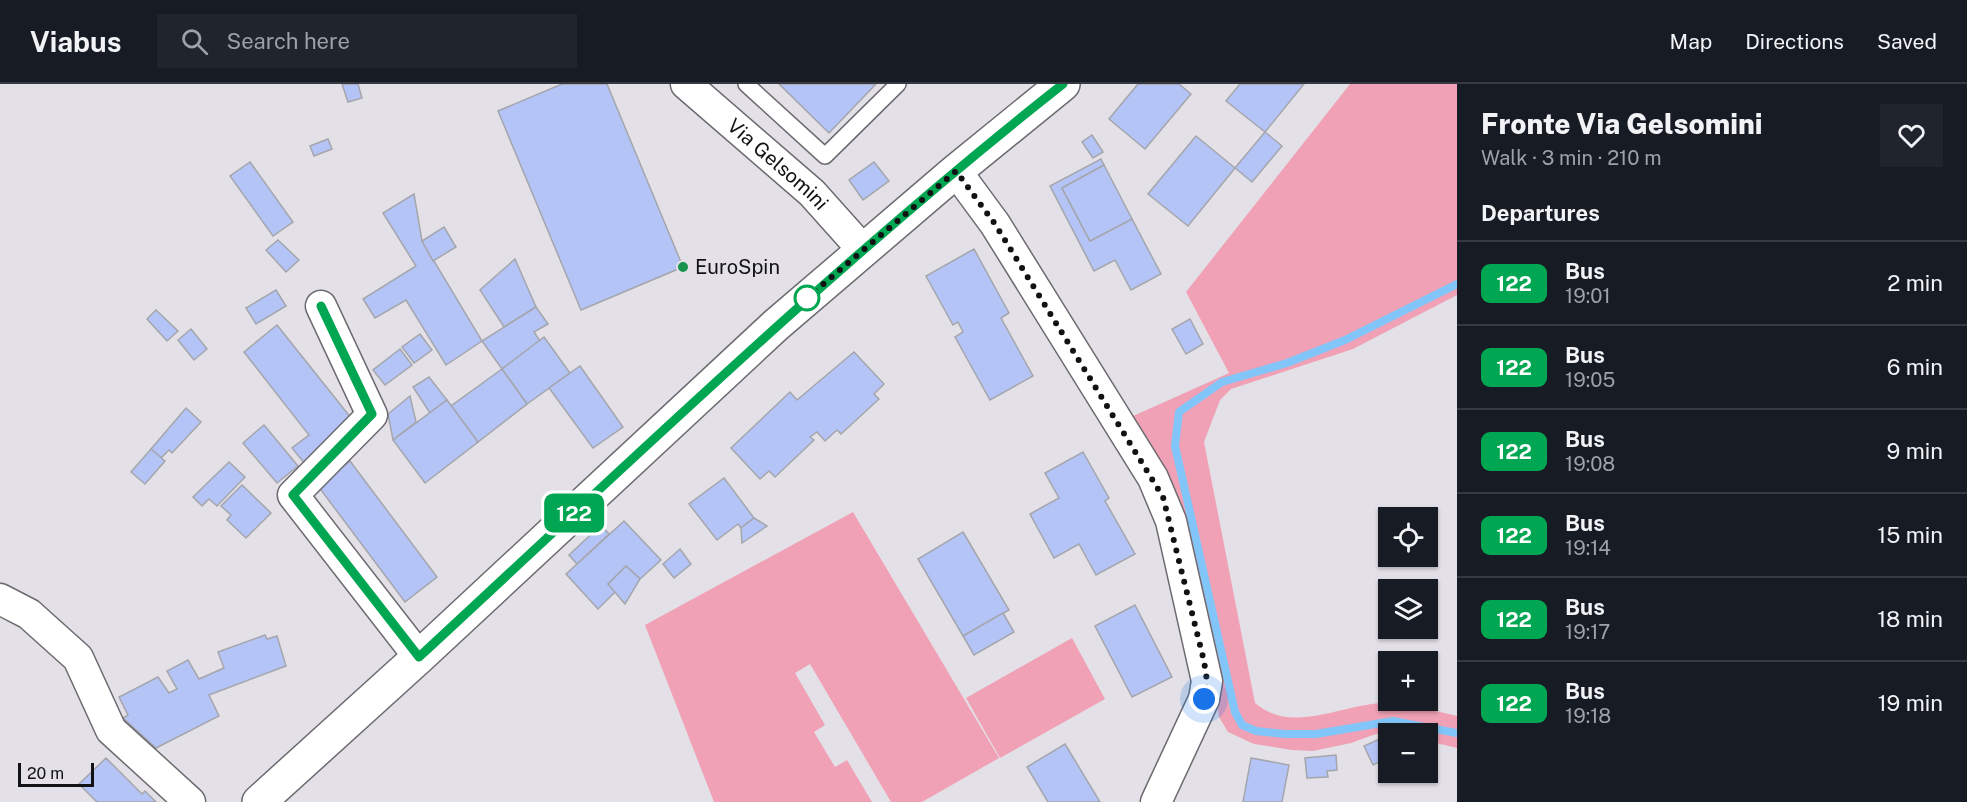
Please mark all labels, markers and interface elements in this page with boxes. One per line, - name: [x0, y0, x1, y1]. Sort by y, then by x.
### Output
- search box: [157, 14, 577, 68]
- text: Viabus: [30, 25, 121, 58]
- icon: search: [178, 25, 211, 58]
- text: Search here: [226, 28, 350, 54]
- text: Map: [1670, 29, 1712, 54]
- text: Directions: [1745, 29, 1844, 54]
- text: Saved: [1877, 29, 1937, 54]
- button: heart: [1880, 104, 1943, 167]
- text: Fronte Via Gelsomini: [1481, 107, 1762, 140]
- street label: Via Gelsomini: [723, 113, 833, 215]
- text: Walk · 3 min · 210 m: [1481, 146, 1662, 170]
- text: Departures: [1481, 200, 1600, 226]
- place label: EuroSpin: [695, 255, 780, 279]
- text: Bus: [1565, 258, 1605, 284]
- marker: EuroSpin: [676, 260, 690, 274]
- text: 2 min: [1887, 270, 1943, 296]
- text: 122: [1496, 271, 1532, 296]
- text: 19:01: [1565, 284, 1611, 308]
- unlabelled marker: [794, 285, 820, 311]
- text: Bus: [1565, 342, 1605, 368]
- text: 6 min: [1887, 354, 1943, 380]
- text: 122: [1496, 355, 1532, 380]
- text: 19:05: [1565, 368, 1615, 392]
- text: Bus: [1565, 426, 1605, 452]
- text: 9 min: [1887, 438, 1943, 464]
- text: 122: [1496, 439, 1532, 464]
- text: 19:08: [1565, 452, 1615, 476]
- line badge: 122: [540, 494, 608, 532]
- text: 122: [556, 501, 592, 526]
- map controls: [1378, 507, 1438, 783]
- button: locate: [1378, 507, 1438, 567]
- text: Bus: [1565, 510, 1605, 536]
- text: 15 min: [1877, 522, 1943, 548]
- text: 122: [1496, 523, 1532, 548]
- text: 19:14: [1565, 536, 1611, 560]
- button: layers: [1378, 579, 1438, 639]
- text: Bus: [1565, 594, 1605, 620]
- text: 18 min: [1877, 606, 1943, 632]
- text: 122: [1496, 607, 1532, 632]
- text: 19:17: [1565, 620, 1610, 644]
- button: +: [1378, 651, 1438, 711]
- text: Bus: [1565, 678, 1605, 704]
- your location: [1189, 684, 1219, 714]
- text: 19 min: [1878, 690, 1943, 716]
- text: 122: [1496, 691, 1532, 716]
- text: 19:18: [1565, 704, 1611, 728]
- button: −: [1378, 723, 1438, 783]
- scale bar: [18, 760, 94, 788]
- text: 20 m: [27, 764, 64, 783]

